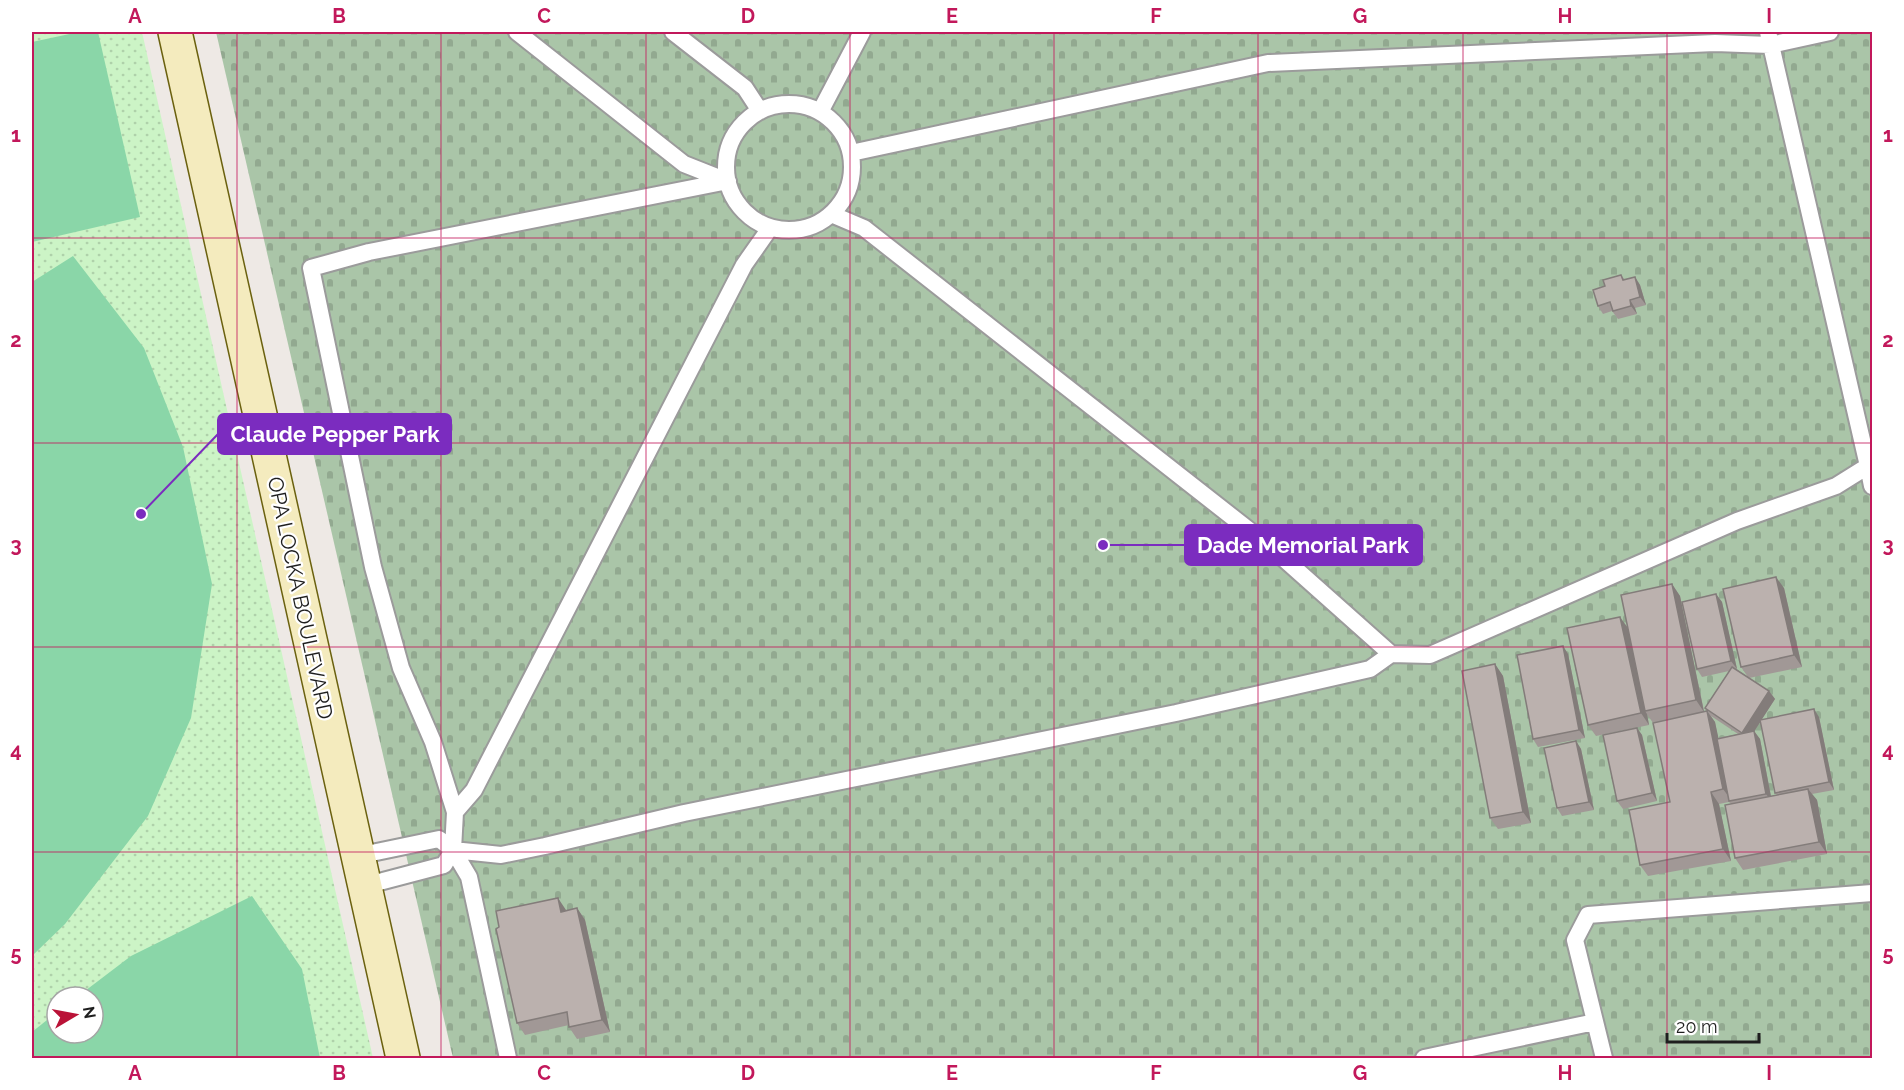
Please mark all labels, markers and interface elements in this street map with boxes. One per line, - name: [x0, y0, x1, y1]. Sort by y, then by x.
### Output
- text: A: [128, 4, 142, 28]
- text: B: [332, 4, 346, 28]
- text: C: [537, 4, 551, 28]
- text: D: [741, 4, 755, 28]
- text: E: [946, 4, 958, 28]
- text: F: [1150, 4, 1162, 28]
- text: G: [1353, 4, 1367, 28]
- text: H: [1558, 4, 1572, 28]
- text: I: [1766, 4, 1772, 28]
- text: 1: [11, 123, 21, 147]
- text: 1: [1883, 123, 1893, 147]
- text: 2: [10, 328, 22, 352]
- text: 2: [1882, 328, 1894, 352]
- callout: Claude Pepper Park: [218, 414, 451, 454]
- text: Claude Pepper Park: [231, 421, 440, 447]
- street label: OPA LOCKA BOULEVARD: [263, 474, 338, 722]
- callout: Dade Memorial Park: [1185, 525, 1422, 565]
- text: Dade Memorial Park: [1197, 532, 1410, 558]
- text: 3: [10, 533, 22, 557]
- text: 3: [1882, 533, 1894, 557]
- text: 4: [10, 738, 22, 762]
- text: 4: [1882, 738, 1894, 762]
- text: 5: [10, 942, 22, 966]
- text: 5: [1882, 942, 1894, 966]
- north arrow: [45, 985, 105, 1045]
- text: N: [79, 1005, 100, 1020]
- scale bar: [1667, 1006, 1758, 1044]
- text: 20 m: [1676, 1016, 1718, 1037]
- text: A: [128, 1061, 142, 1085]
- text: B: [332, 1061, 346, 1085]
- text: C: [537, 1061, 551, 1085]
- text: D: [741, 1061, 755, 1085]
- text: E: [946, 1061, 958, 1085]
- text: F: [1150, 1061, 1162, 1085]
- text: G: [1353, 1061, 1367, 1085]
- text: H: [1558, 1061, 1572, 1085]
- text: I: [1766, 1061, 1772, 1085]

